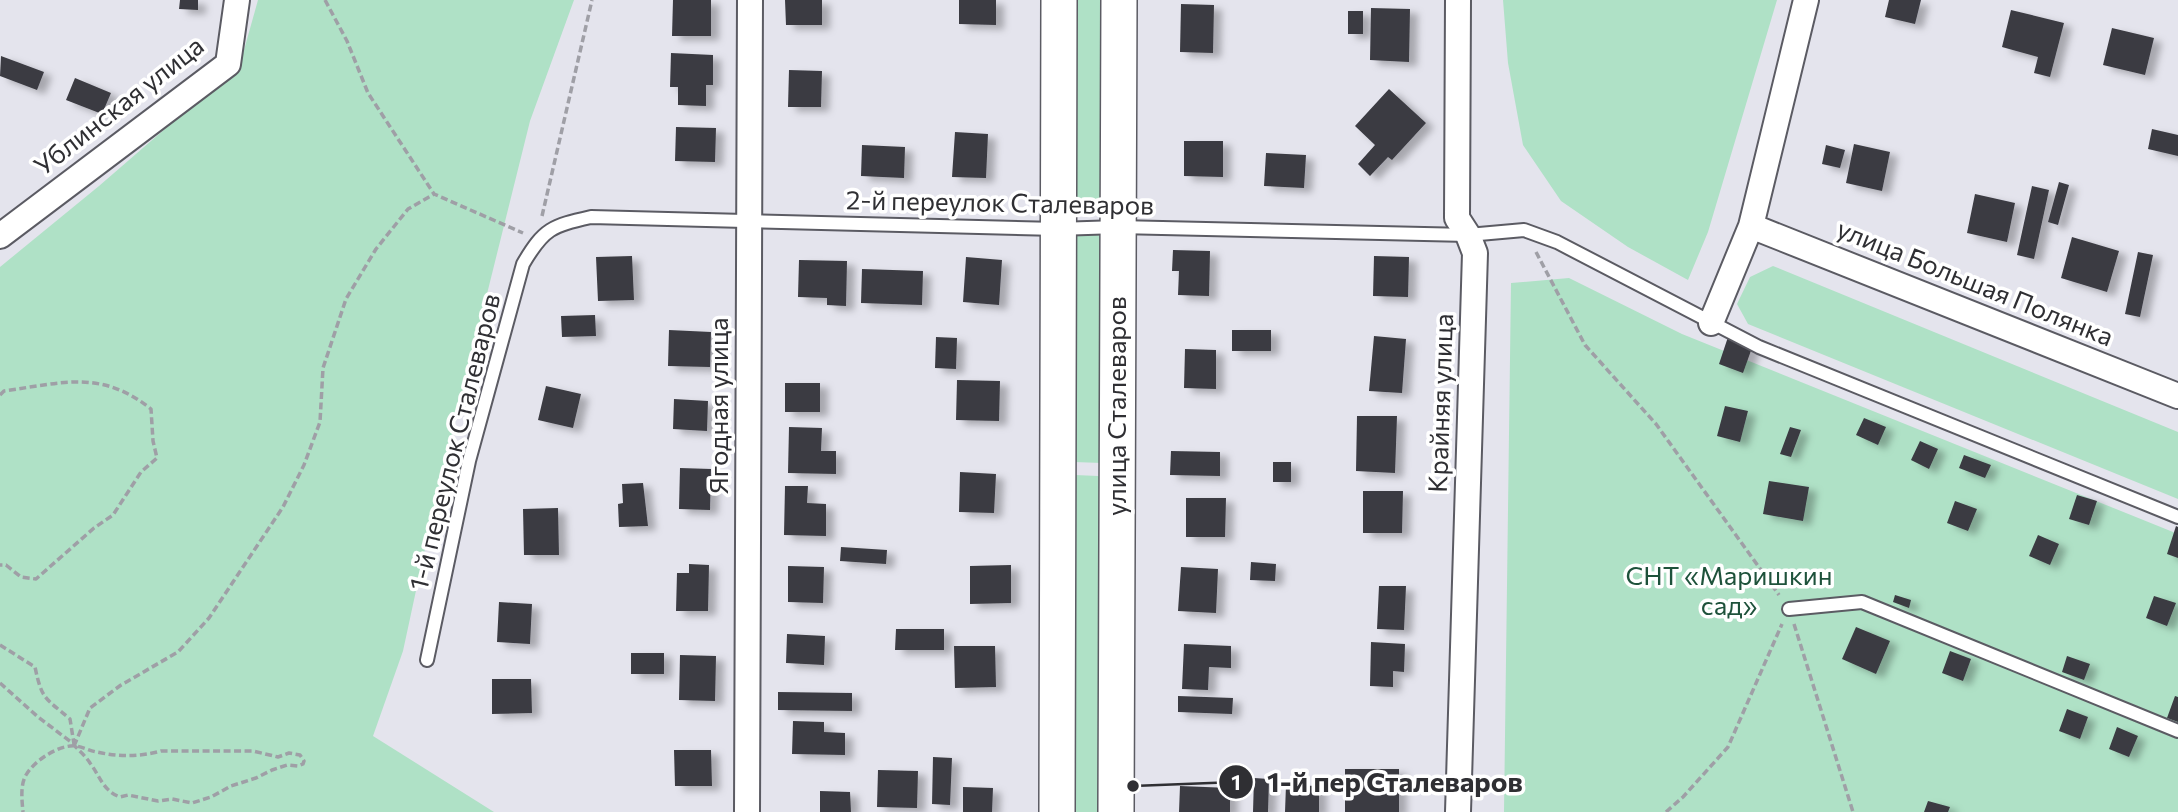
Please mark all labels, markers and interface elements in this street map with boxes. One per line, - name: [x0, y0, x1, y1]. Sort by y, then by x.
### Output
- street label: Ублинская улица: [27, 29, 209, 181]
- street label: 2-й переулок Сталеваров: [846, 183, 1154, 220]
- street label: улица Большая Полянка: [1833, 212, 2118, 351]
- street label: 1-й переулок Сталеваров: [402, 290, 505, 593]
- street label: улица Сталеваров: [1100, 296, 1131, 516]
- street label: Крайняя улица: [1421, 313, 1458, 493]
- street label: Ягодная улица: [702, 317, 733, 495]
- park label: СНТ «Маришкин сад»: [1625, 559, 1833, 620]
- callout: 1-й пер Сталеваров: [1218, 758, 1537, 807]
- text: 1-й пер Сталеваров: [1267, 764, 1523, 798]
- text: 1: [1231, 769, 1241, 794]

